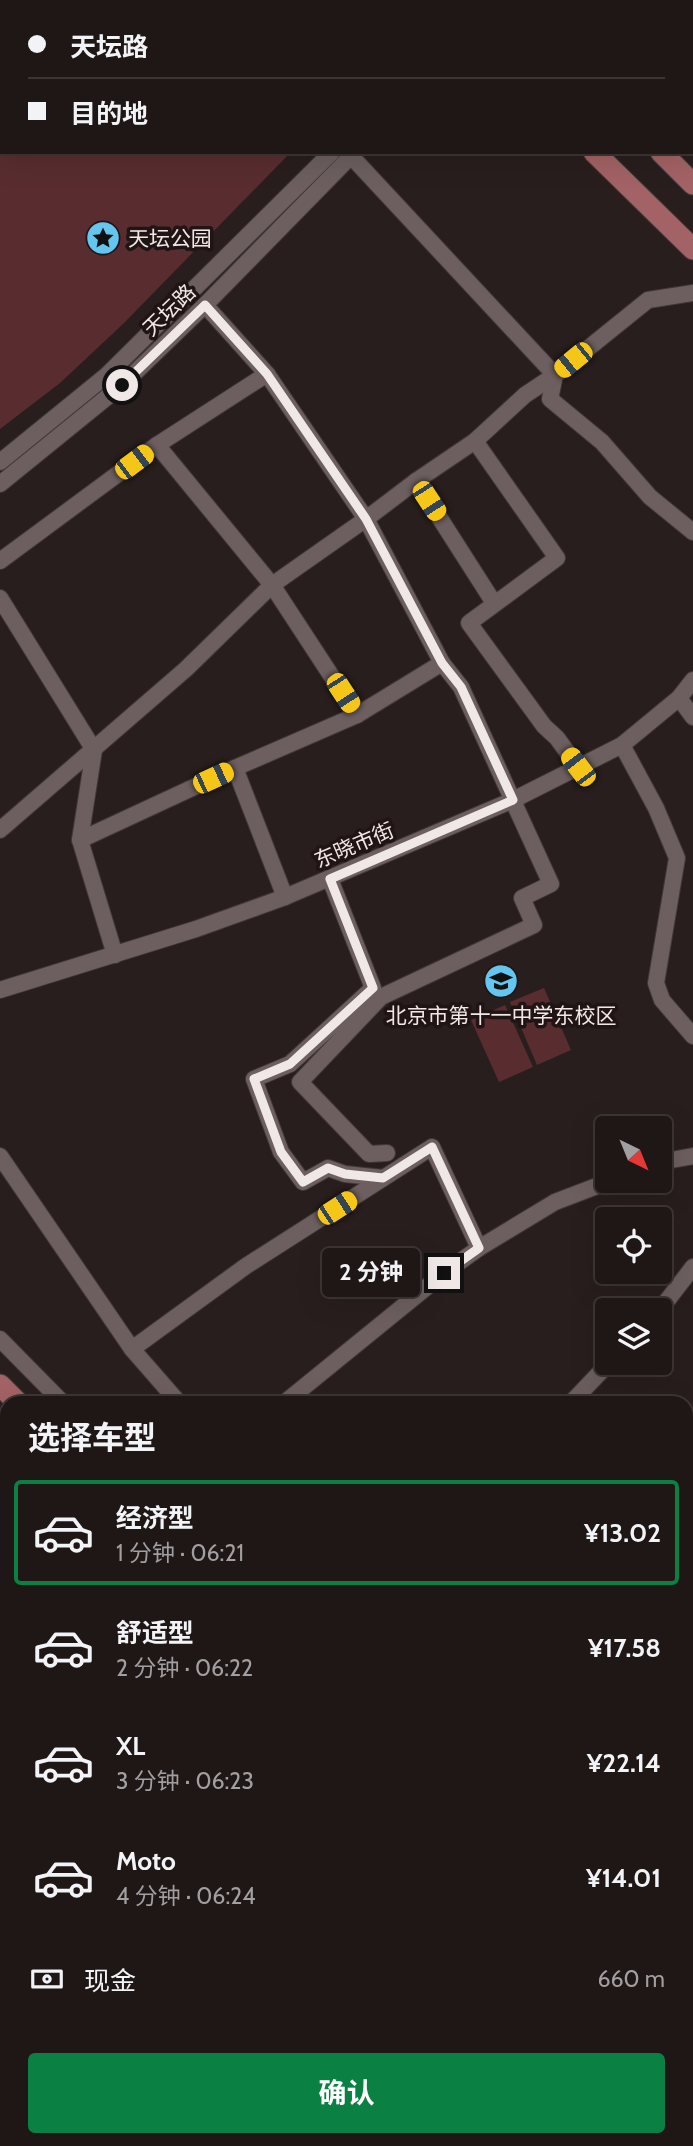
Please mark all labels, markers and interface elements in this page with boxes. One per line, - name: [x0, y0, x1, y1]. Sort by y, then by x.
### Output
- text: 天坛路: [70, 31, 148, 63]
- text: 目的地: [70, 98, 148, 130]
- place icon: 天坛公园: [84, 219, 122, 257]
- place label: 天坛公园: [128, 226, 212, 251]
- street label: 天坛路: [138, 279, 200, 341]
- car: [551, 339, 596, 381]
- route start: [106, 369, 138, 401]
- car: [111, 441, 158, 483]
- car: [409, 478, 450, 524]
- car: [323, 670, 364, 716]
- car: [557, 744, 600, 790]
- car: [190, 760, 237, 796]
- street label: 东晓市街: [310, 817, 398, 873]
- school or university icon: 北京市第十一中学东校区: [482, 962, 520, 1000]
- place label: 北京市第十一中学东校区: [386, 1003, 617, 1028]
- north arrow: [595, 1116, 672, 1194]
- map controls: [595, 1116, 672, 1375]
- car: [314, 1188, 361, 1228]
- button: locate: [595, 1207, 672, 1284]
- callout: 2 分钟: [322, 1248, 420, 1298]
- route end: [428, 1257, 460, 1289]
- text: 2 分钟: [339, 1258, 403, 1286]
- button: layers: [595, 1298, 672, 1375]
- text: 选择车型: [28, 1418, 156, 1457]
- icon: car: [32, 1501, 95, 1564]
- text: 经济型: [116, 1502, 194, 1534]
- text: ¥13.02: [584, 1517, 661, 1549]
- text: 1 分钟 · 06:21: [116, 1539, 244, 1567]
- icon: car: [32, 1616, 95, 1679]
- text: 舒适型: [116, 1617, 194, 1649]
- text: ¥17.58: [588, 1632, 661, 1664]
- text: 2 分钟 · 06:22: [116, 1654, 253, 1682]
- text: XL: [116, 1730, 145, 1762]
- icon: car: [32, 1731, 95, 1794]
- text: ¥22.14: [587, 1747, 661, 1779]
- text: 3 分钟 · 06:23: [116, 1767, 254, 1795]
- text: Moto: [116, 1845, 176, 1877]
- icon: car: [32, 1846, 95, 1909]
- text: ¥14.01: [586, 1862, 661, 1894]
- text: 4 分钟 · 06:24: [116, 1882, 256, 1910]
- icon: cash: [28, 1960, 66, 1998]
- text: 现金: [84, 1965, 136, 1997]
- text: 660 m: [597, 1965, 665, 1993]
- button: 确认: [28, 2053, 665, 2133]

